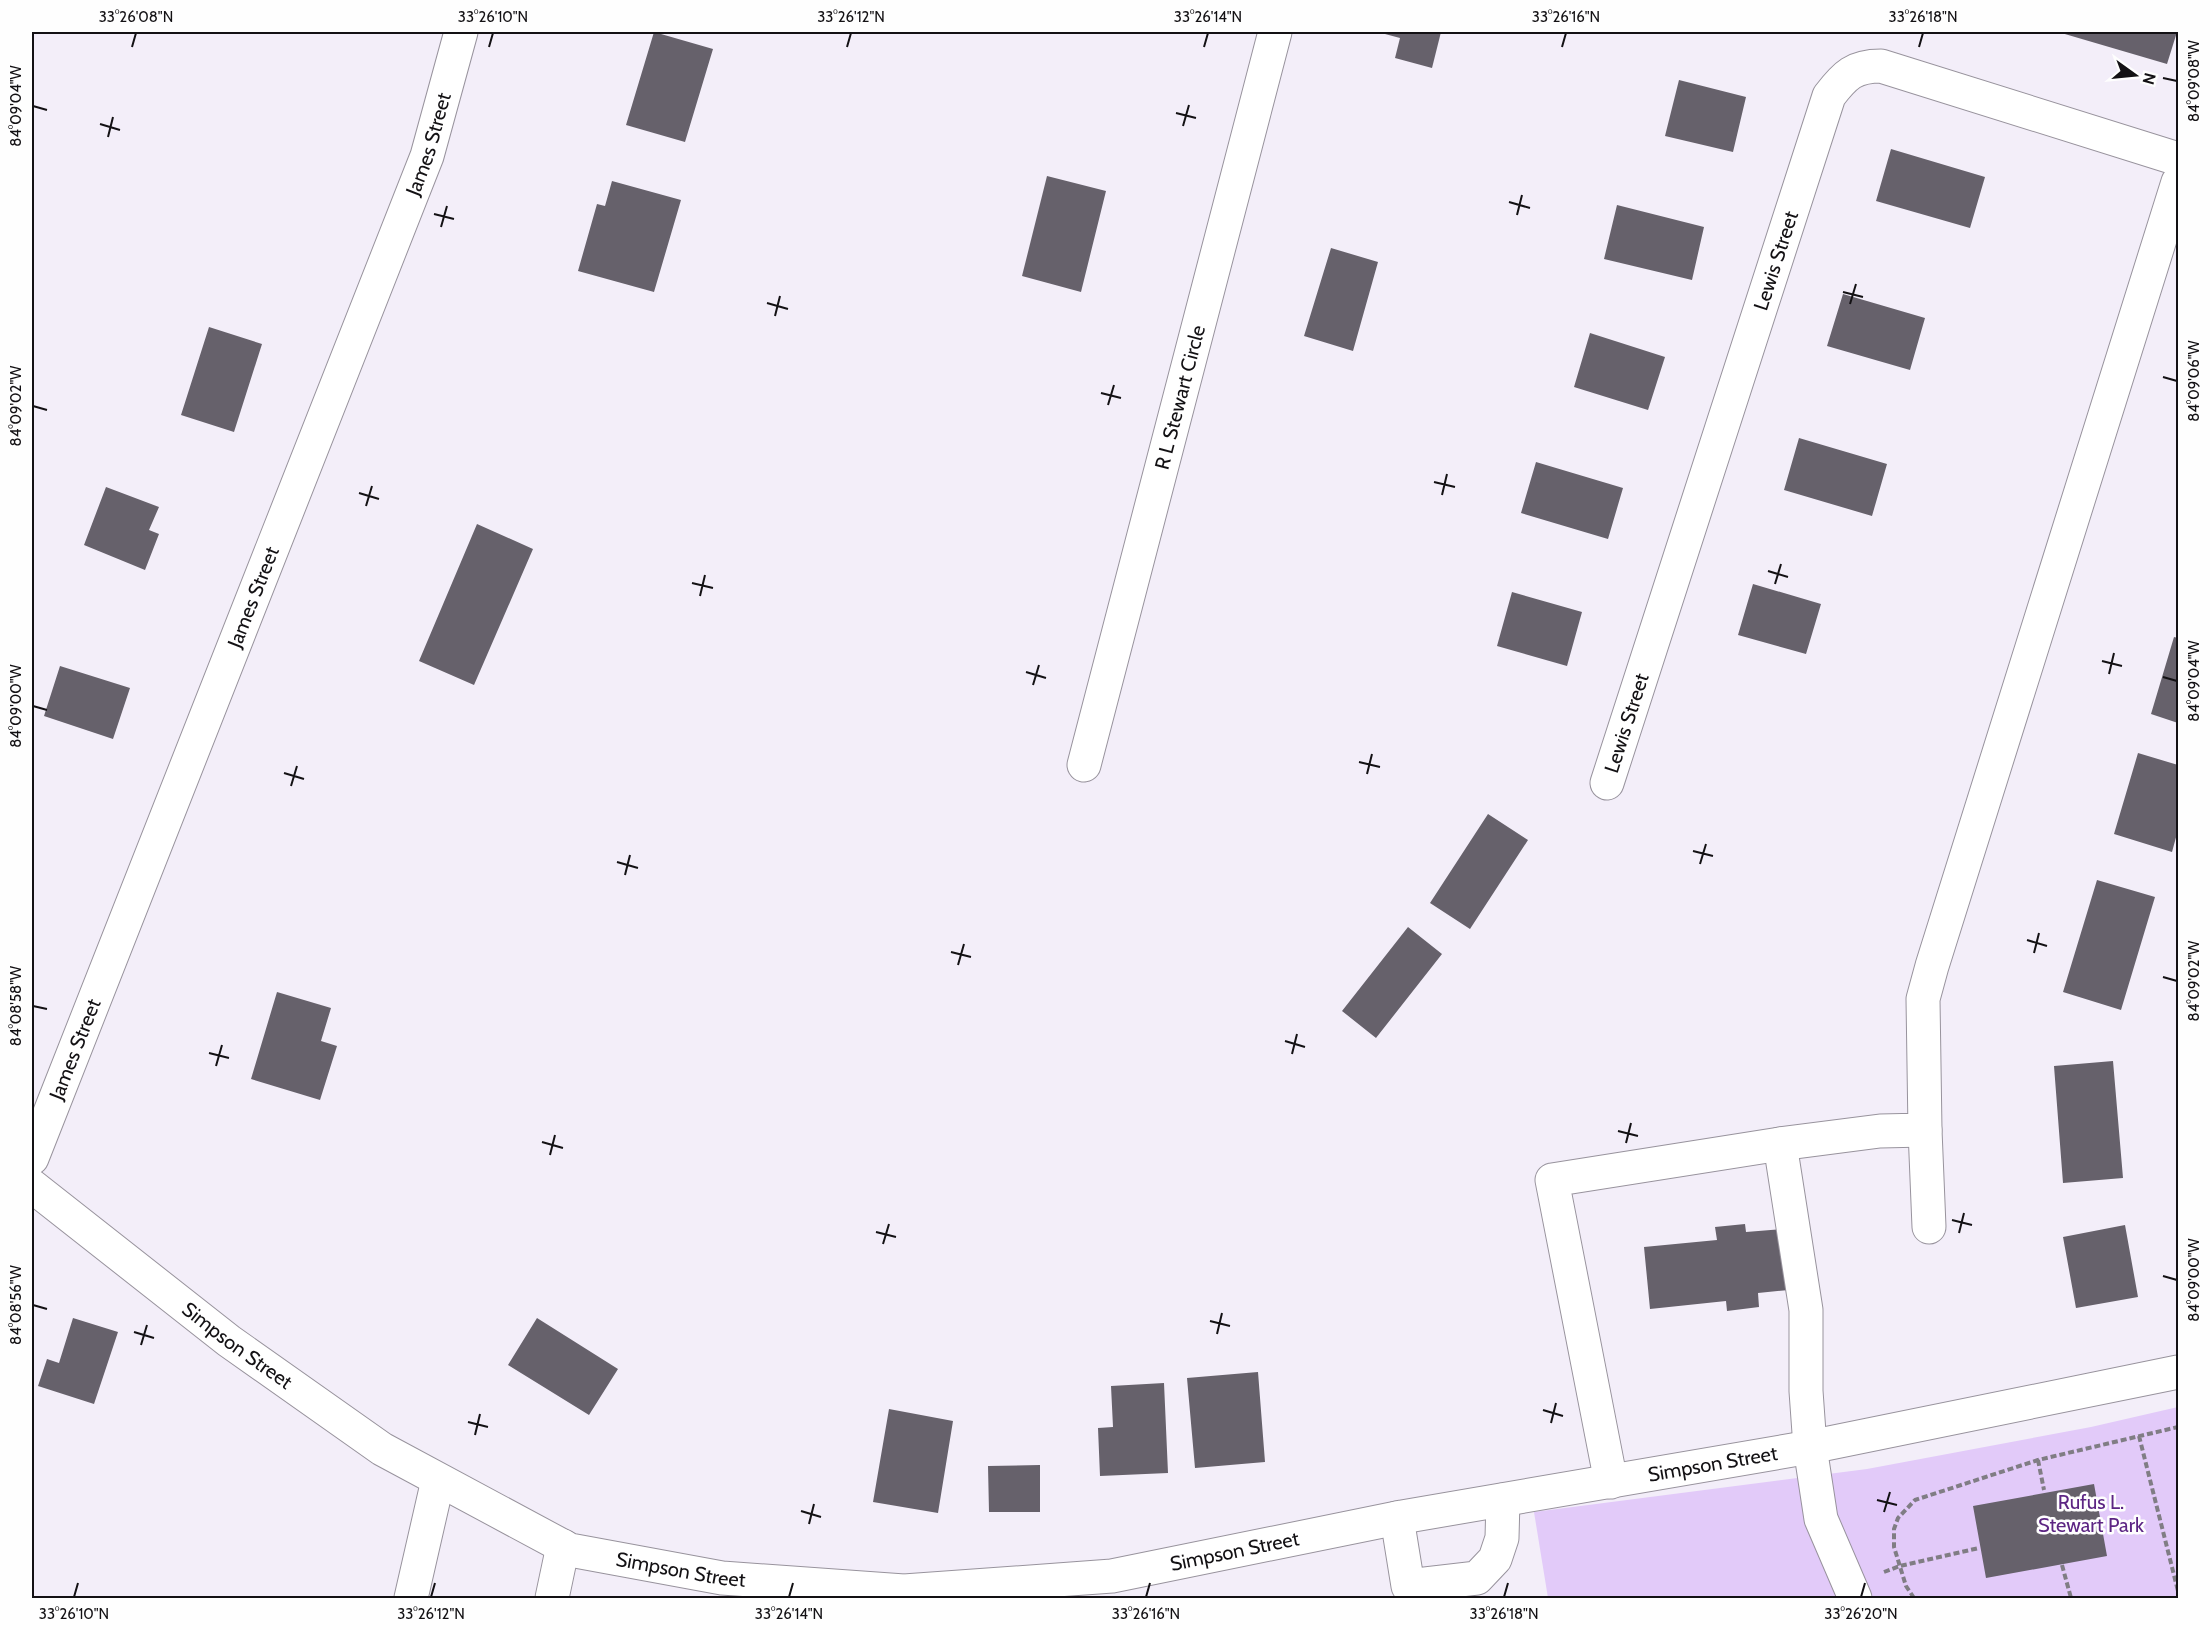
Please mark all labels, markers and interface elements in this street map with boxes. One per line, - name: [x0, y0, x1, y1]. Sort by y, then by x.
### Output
- text: 33°26'08"N: [99, 8, 173, 26]
- text: 33°26'10"N: [458, 8, 528, 26]
- text: 33°26'12"N: [817, 8, 885, 26]
- text: 33°26'14"N: [1174, 8, 1242, 26]
- text: 33°26'16"N: [1532, 8, 1600, 26]
- text: 33°26'18"N: [1889, 8, 1957, 26]
- text: 84°09'08"W: [2185, 39, 2203, 122]
- north arrow: [2105, 45, 2165, 105]
- text: 84°09'04"W: [7, 64, 25, 147]
- text: N: [2138, 71, 2160, 87]
- street label: James Street: [400, 90, 456, 200]
- street label: Lewis Street: [1749, 208, 1803, 313]
- street label: R L Stewart Circle: [1150, 323, 1210, 472]
- text: 84°09'06"W: [2185, 339, 2203, 422]
- text: 84°09'02"W: [7, 365, 25, 446]
- street label: James Street: [222, 543, 284, 652]
- text: 84°09'04"W: [2185, 639, 2203, 722]
- text: 84°09'00"W: [7, 663, 25, 748]
- street label: Lewis Street: [1599, 670, 1654, 776]
- text: 84°09'02"W: [2185, 940, 2203, 1021]
- text: 84°08'58"W: [7, 965, 25, 1046]
- street label: James Street: [44, 995, 106, 1104]
- text: 84°09'00"W: [2185, 1237, 2203, 1322]
- text: 84°08'56"W: [7, 1264, 25, 1345]
- street label: Simpson Street: [177, 1297, 297, 1394]
- street label: Simpson Street: [1646, 1441, 1779, 1487]
- park label: Rufus L. Stewart Park: [2038, 1490, 2144, 1537]
- street label: Simpson Street: [1168, 1526, 1301, 1576]
- street label: Simpson Street: [614, 1547, 747, 1592]
- text: 33°26'10"N: [39, 1605, 109, 1623]
- text: 33°26'12"N: [397, 1605, 465, 1623]
- text: 33°26'14"N: [755, 1605, 823, 1623]
- text: 33°26'16"N: [1112, 1605, 1180, 1623]
- text: 33°26'18"N: [1470, 1605, 1538, 1623]
- text: 33°26'20"N: [1824, 1605, 1898, 1623]

